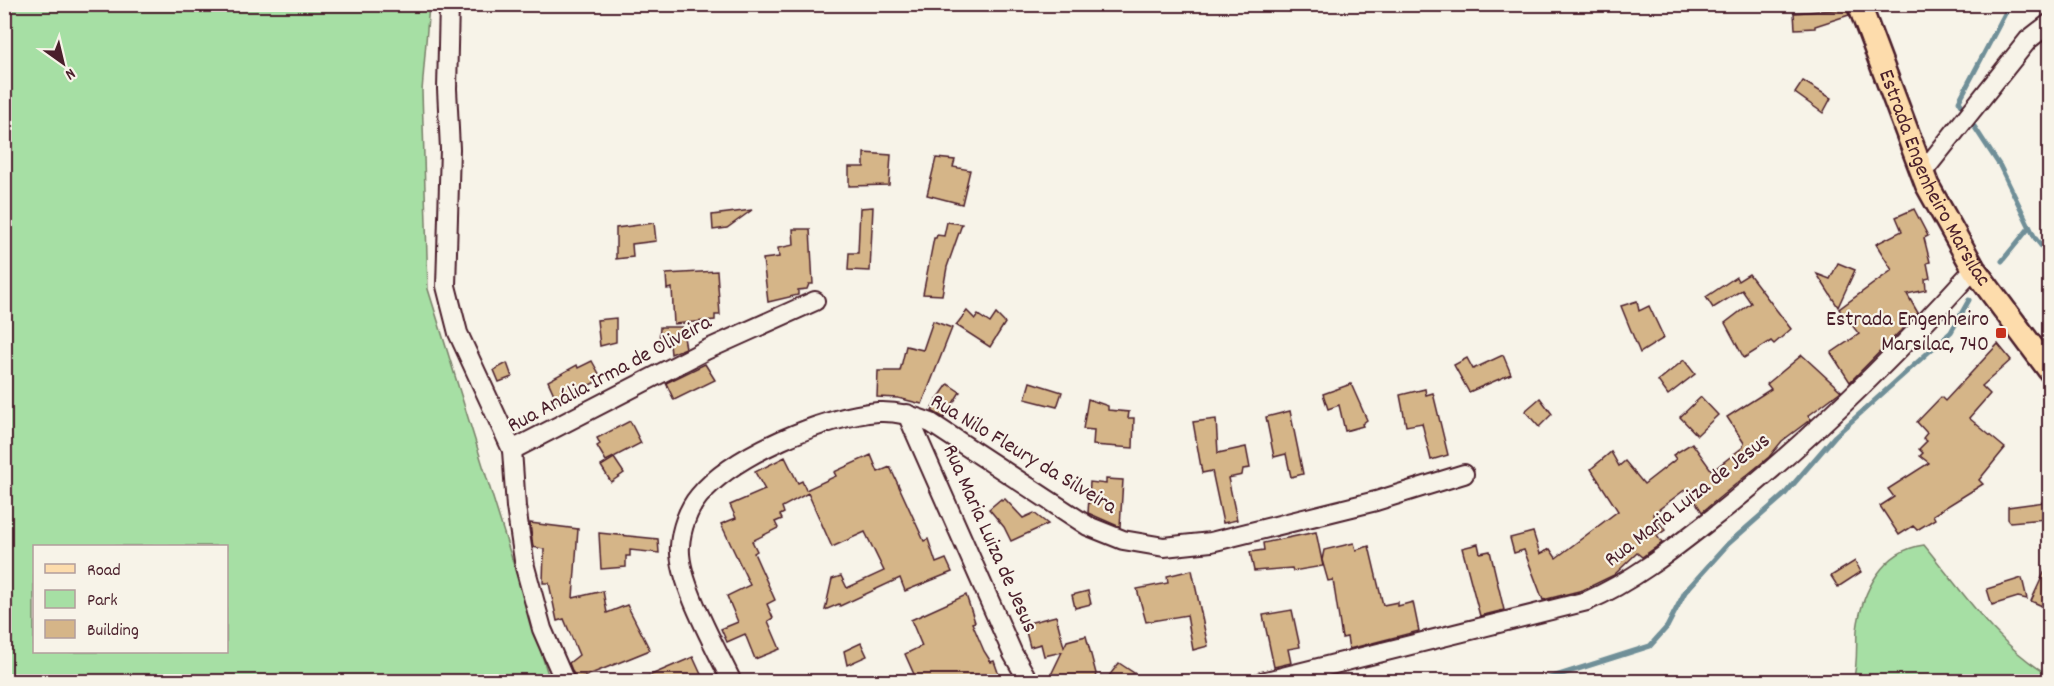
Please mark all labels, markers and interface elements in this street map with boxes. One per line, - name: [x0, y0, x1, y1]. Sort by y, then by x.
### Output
- north arrow: [33, 33, 93, 93]
- text: N: [60, 62, 80, 85]
- street label: Estrada Engenheiro Marsilac: [1870, 65, 1998, 294]
- place label: Estrada Engenheiro Marsilac, 740: [1826, 305, 1989, 361]
- street label: Rua Anália Irma de Oliveira: [502, 308, 718, 442]
- marker: Estrada Engenheiro Marsilac, 740: [1994, 326, 2008, 340]
- street label: Rua Nilo Fleury da Silveira: [924, 387, 1123, 523]
- street label: Rua Maria Luiza de Jesus: [1598, 426, 1778, 576]
- street label: Rua Maria Luiza de Jesus: [934, 440, 1044, 638]
- legend: [33, 545, 228, 653]
- text: Road: [87, 559, 121, 584]
- text: Park: [87, 589, 118, 614]
- text: Building: [87, 619, 139, 644]

